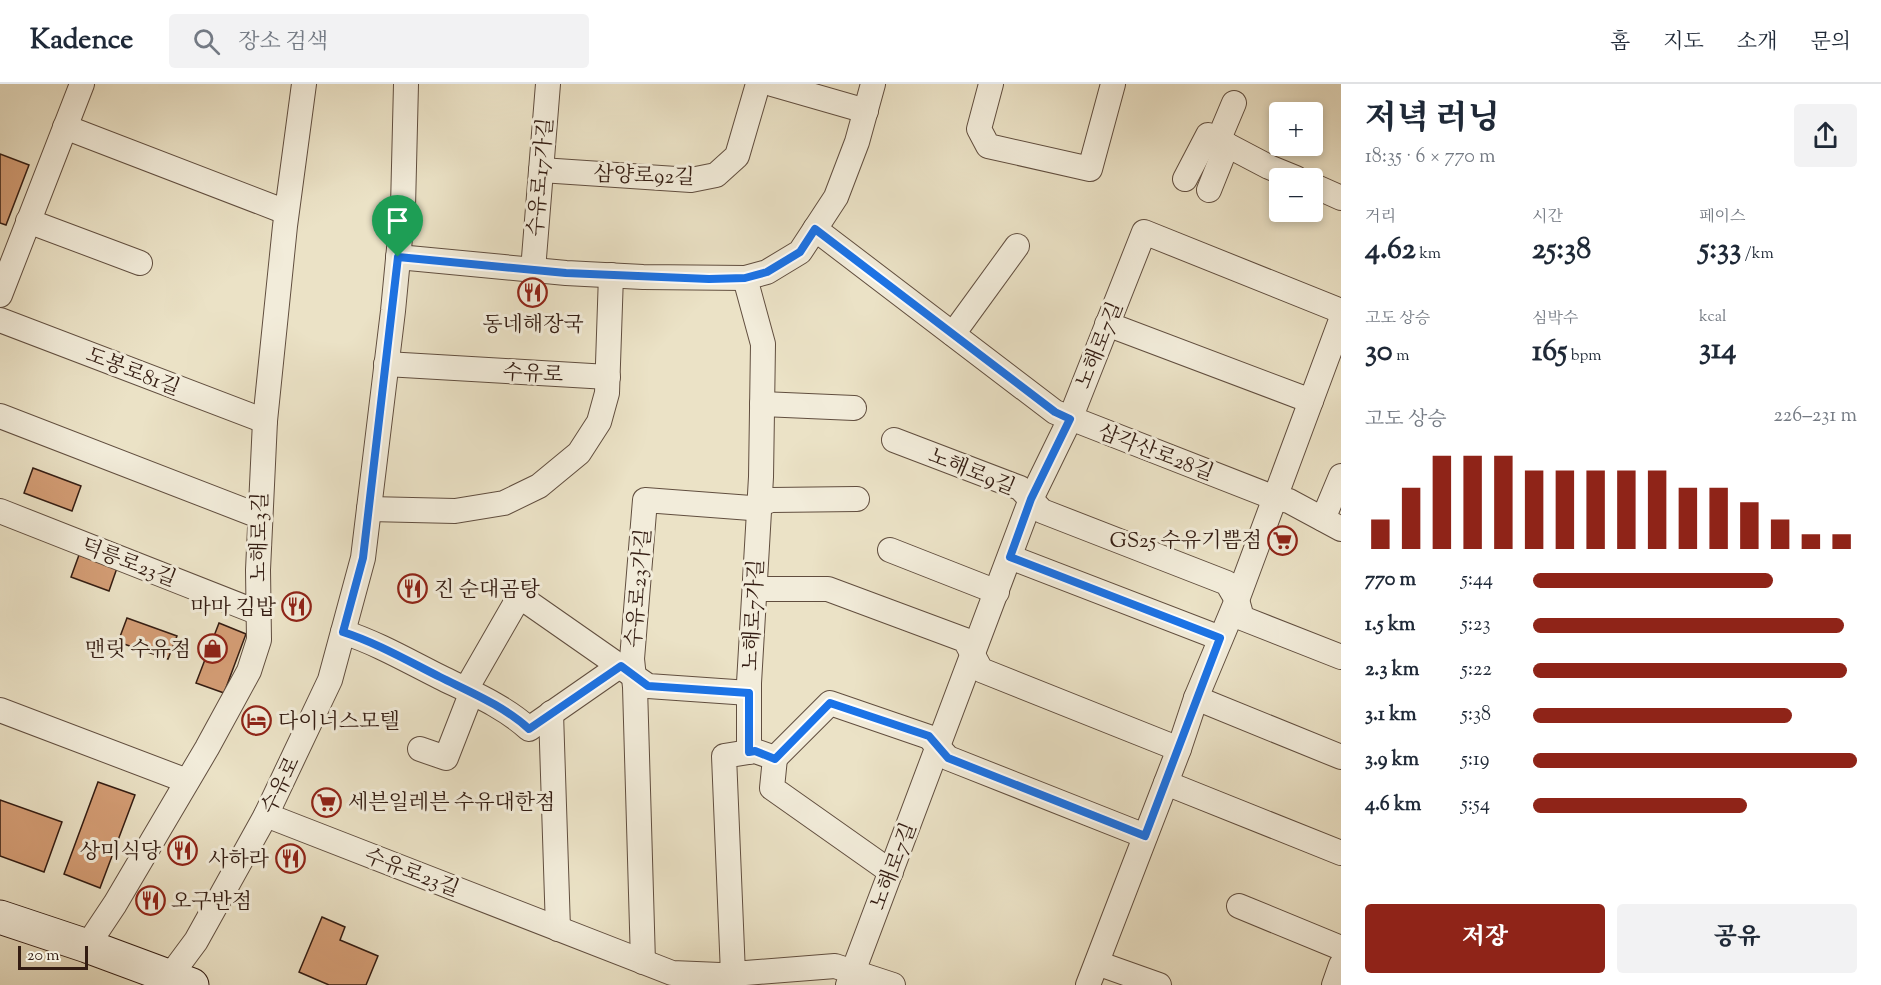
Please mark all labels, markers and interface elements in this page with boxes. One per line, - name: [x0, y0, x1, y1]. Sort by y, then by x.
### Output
- search box: [169, 14, 589, 68]
- text: Kadence: [30, 21, 133, 61]
- icon: search: [190, 25, 223, 58]
- text: 장소 검색: [238, 27, 328, 59]
- text: 홈: [1610, 28, 1630, 58]
- text: 지도: [1663, 28, 1704, 58]
- text: 소개: [1737, 28, 1777, 58]
- text: 문의: [1810, 28, 1851, 58]
- text: 저녁 러닝: [1365, 96, 1500, 144]
- map controls: [1269, 102, 1323, 222]
- button: +: [1269, 102, 1323, 156]
- button: share: [1794, 104, 1857, 167]
- street label: 수유로17가길: [522, 117, 562, 238]
- text: 18:35 · 6 × 770 m: [1365, 143, 1496, 172]
- street label: 삼양로92길: [593, 160, 695, 194]
- button: −: [1269, 168, 1323, 222]
- pin: [372, 195, 423, 257]
- icon: arrive: [381, 204, 414, 237]
- text: 거리: [1365, 206, 1396, 229]
- text: 시간: [1532, 206, 1563, 229]
- text: 페이스: [1699, 206, 1745, 229]
- text: 4.62: [1365, 229, 1416, 272]
- text: 25:38: [1532, 229, 1591, 272]
- text: 5:33: [1699, 229, 1741, 272]
- text: km: [1416, 243, 1441, 266]
- text: /km: [1741, 243, 1774, 266]
- restaurant icon: 동네해장국: [517, 277, 549, 309]
- street label: 노해로7길: [1070, 298, 1132, 394]
- text: kcal: [1699, 306, 1727, 329]
- text: 고도 상승: [1365, 308, 1430, 331]
- text: 심박수: [1532, 308, 1578, 331]
- place label: 동네해장국: [482, 311, 584, 341]
- text: 314: [1699, 329, 1736, 372]
- text: 30: [1365, 331, 1393, 374]
- text: 165: [1532, 331, 1567, 374]
- street label: 도봉로81길: [81, 341, 184, 405]
- text: m: [1393, 345, 1409, 368]
- text: bpm: [1567, 345, 1602, 368]
- street label: 수유로: [502, 358, 564, 392]
- text: 226–231 m: [1774, 402, 1857, 431]
- text: 고도 상승: [1365, 406, 1447, 435]
- street label: 삼각산로28길: [1093, 418, 1217, 490]
- street label: 노해로9길: [923, 442, 1019, 504]
- street label: 노해로3길: [245, 492, 277, 582]
- supermarket icon: GS25 수유기쁨점: [1267, 524, 1299, 556]
- street label: 수유로23가길: [620, 527, 660, 649]
- place label: GS25 수유기쁨점: [1110, 527, 1262, 557]
- street label: 덕릉로23길: [76, 532, 180, 596]
- street label: 노해로7가길: [737, 558, 773, 672]
- text: 770 m: [1365, 566, 1416, 595]
- text: 5:44: [1461, 566, 1493, 595]
- restaurant icon: 진 순대곰탕: [397, 573, 429, 605]
- place label: 진 순대곰탕: [434, 576, 541, 606]
- restaurant icon: 마마 김밥: [281, 591, 313, 623]
- place label: 마마 김밥: [190, 594, 277, 624]
- text: 1.5 km: [1365, 611, 1415, 640]
- text: 5:23: [1461, 611, 1490, 640]
- shop icon: 맨릿 수유점: [196, 633, 228, 665]
- place label: 맨릿 수유점: [85, 636, 191, 666]
- text: 2.3 km: [1365, 656, 1419, 685]
- text: 5:22: [1461, 656, 1492, 685]
- text: 3.1 km: [1365, 701, 1417, 730]
- text: 5:38: [1461, 701, 1491, 730]
- hotel icon: 다이너스모텔: [241, 705, 273, 737]
- place label: 다이너스모텔: [278, 708, 400, 738]
- text: 3.9 km: [1365, 746, 1419, 775]
- text: 5:19: [1461, 746, 1489, 775]
- street label: 수유로: [255, 752, 309, 820]
- supermarket icon: 세븐일레븐 수유대한점: [311, 786, 343, 818]
- place label: 세븐일레븐 수유대한점: [348, 789, 555, 819]
- text: 4.6 km: [1365, 791, 1421, 820]
- text: 5:54: [1461, 791, 1490, 820]
- street label: 노해로7길: [864, 819, 925, 915]
- restaurant icon: 상미식당: [166, 835, 198, 867]
- place label: 상미식당: [80, 838, 162, 868]
- street label: 수유로23길: [359, 842, 463, 906]
- restaurant icon: 사하라: [274, 843, 306, 875]
- place label: 사하라: [208, 846, 270, 876]
- restaurant icon: 오구반점: [134, 885, 166, 917]
- place label: 오구반점: [171, 888, 252, 918]
- button: 저장: [1365, 904, 1605, 973]
- button: 공유: [1617, 904, 1857, 973]
- scale bar: [18, 943, 88, 970]
- text: 20 m: [27, 945, 60, 968]

